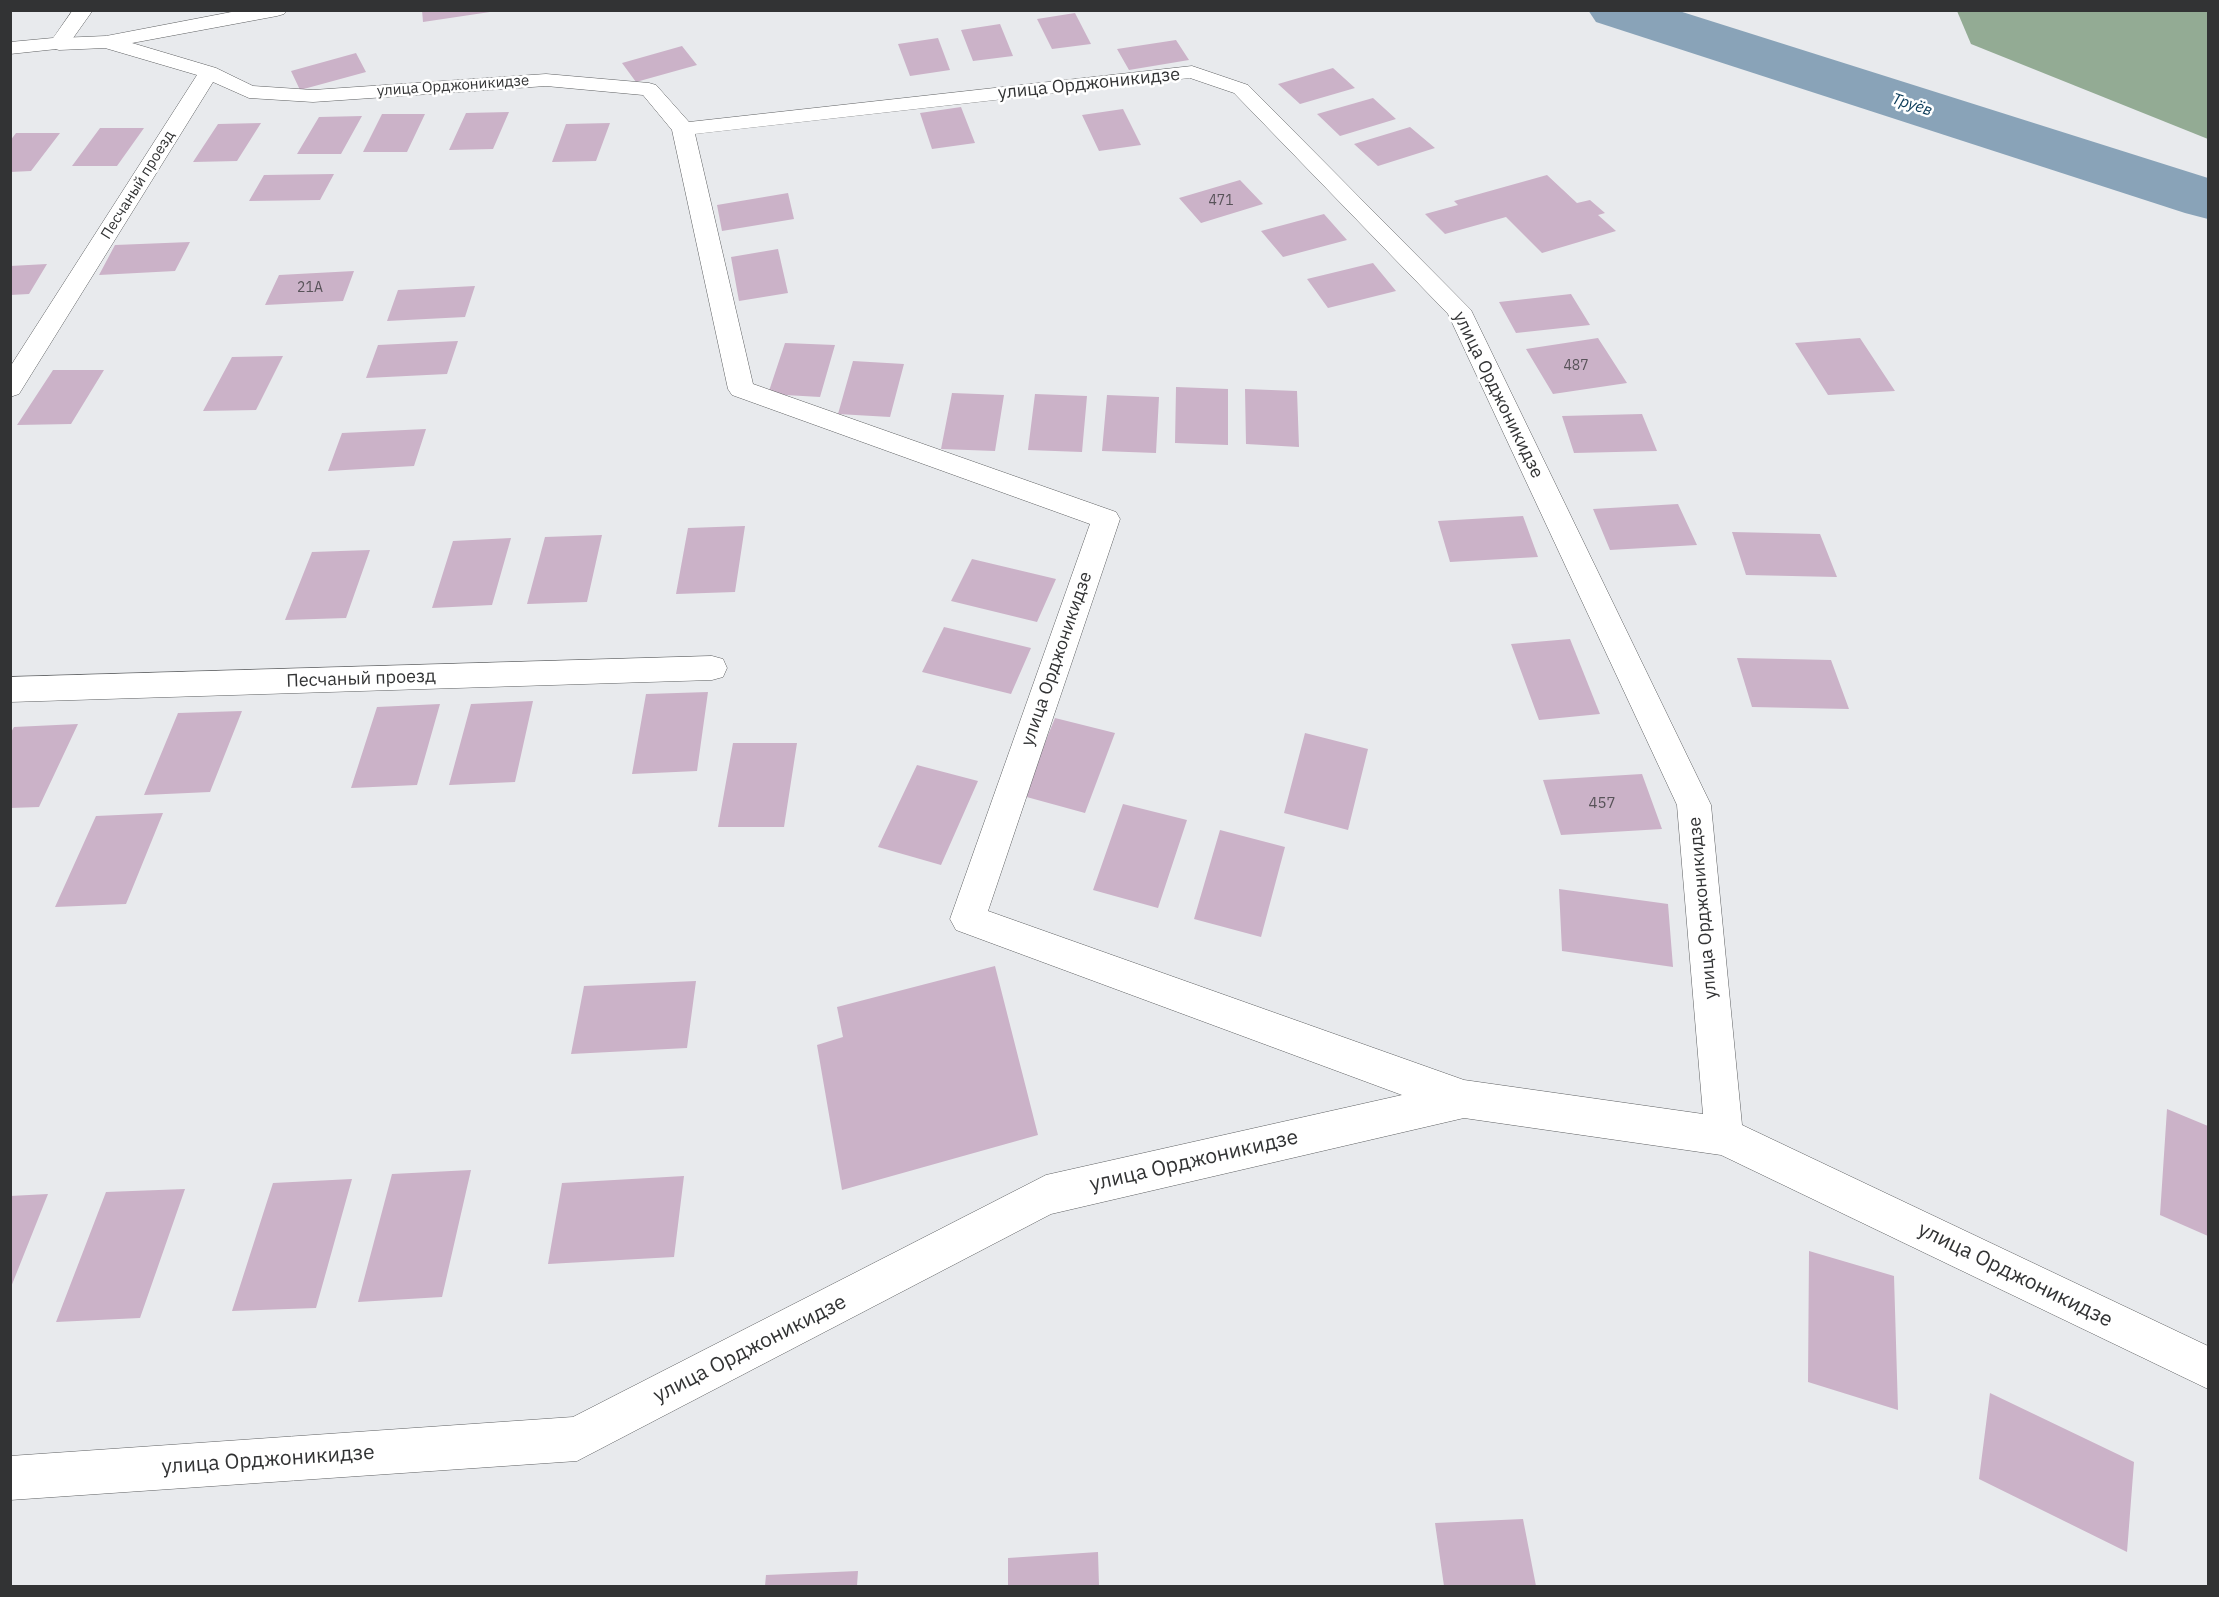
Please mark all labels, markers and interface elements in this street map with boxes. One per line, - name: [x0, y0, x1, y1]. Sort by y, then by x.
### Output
- street label: улица Орджоникидзе: [997, 64, 1181, 104]
- street label: улица Орджоникидзе: [376, 72, 530, 100]
- water label: Труёв: [1889, 89, 1935, 121]
- street label: Песчаный проезд: [97, 127, 179, 243]
- house number: 471: [1208, 193, 1234, 209]
- house number: 21А: [297, 280, 323, 296]
- street label: улица Орджоникидзе: [1448, 308, 1548, 482]
- house number: 487: [1563, 358, 1589, 374]
- street label: улица Орджоникидзе: [1017, 569, 1097, 749]
- street label: Песчаный проезд: [286, 666, 436, 692]
- house number: 457: [1589, 795, 1615, 813]
- street label: улица Орджоникидзе: [1684, 816, 1722, 1000]
- street label: улица Орджоникидзе: [1087, 1125, 1301, 1197]
- street label: улица Орджоникидзе: [1914, 1217, 2116, 1333]
- street label: улица Орджоникидзе: [649, 1289, 851, 1409]
- street label: улица Орджоникидзе: [161, 1440, 375, 1480]

